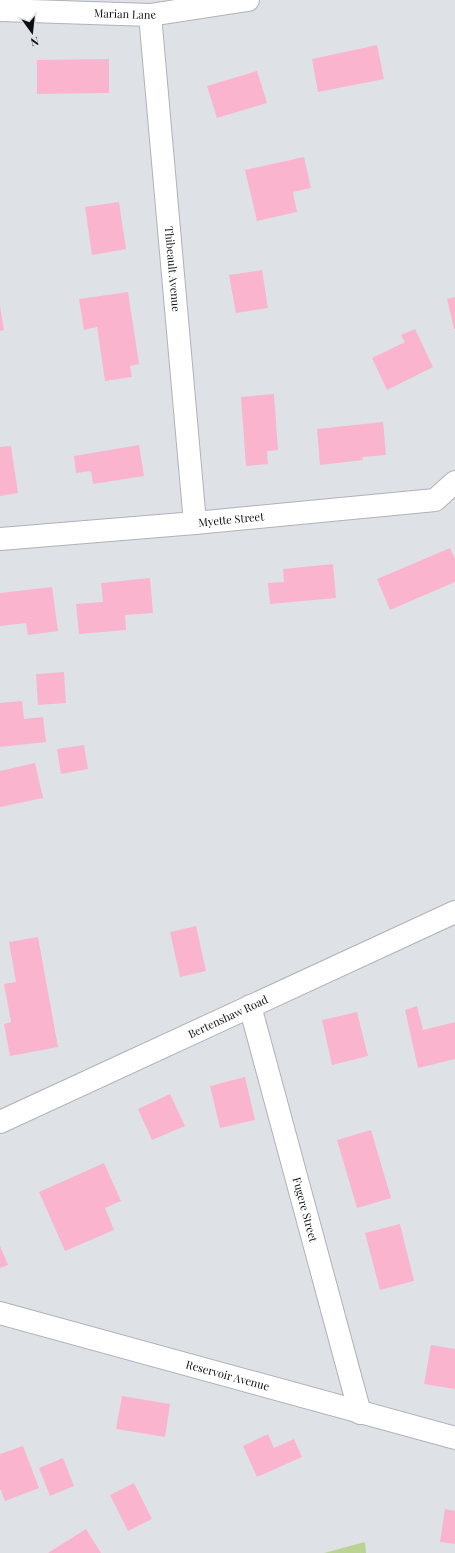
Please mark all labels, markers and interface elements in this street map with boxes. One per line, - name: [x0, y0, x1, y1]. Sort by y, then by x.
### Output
- street label: Marian Lane: [94, 5, 157, 22]
- north arrow: [12, 12, 52, 52]
- text: N: [29, 34, 40, 50]
- street label: Thibeault Avenue: [162, 226, 184, 313]
- street label: Myette Street: [198, 508, 265, 530]
- street label: Bertenshaw Road: [185, 991, 271, 1041]
- street label: Fugere Street: [290, 1175, 321, 1244]
- street label: Reservoir Avenue: [184, 1356, 272, 1394]

